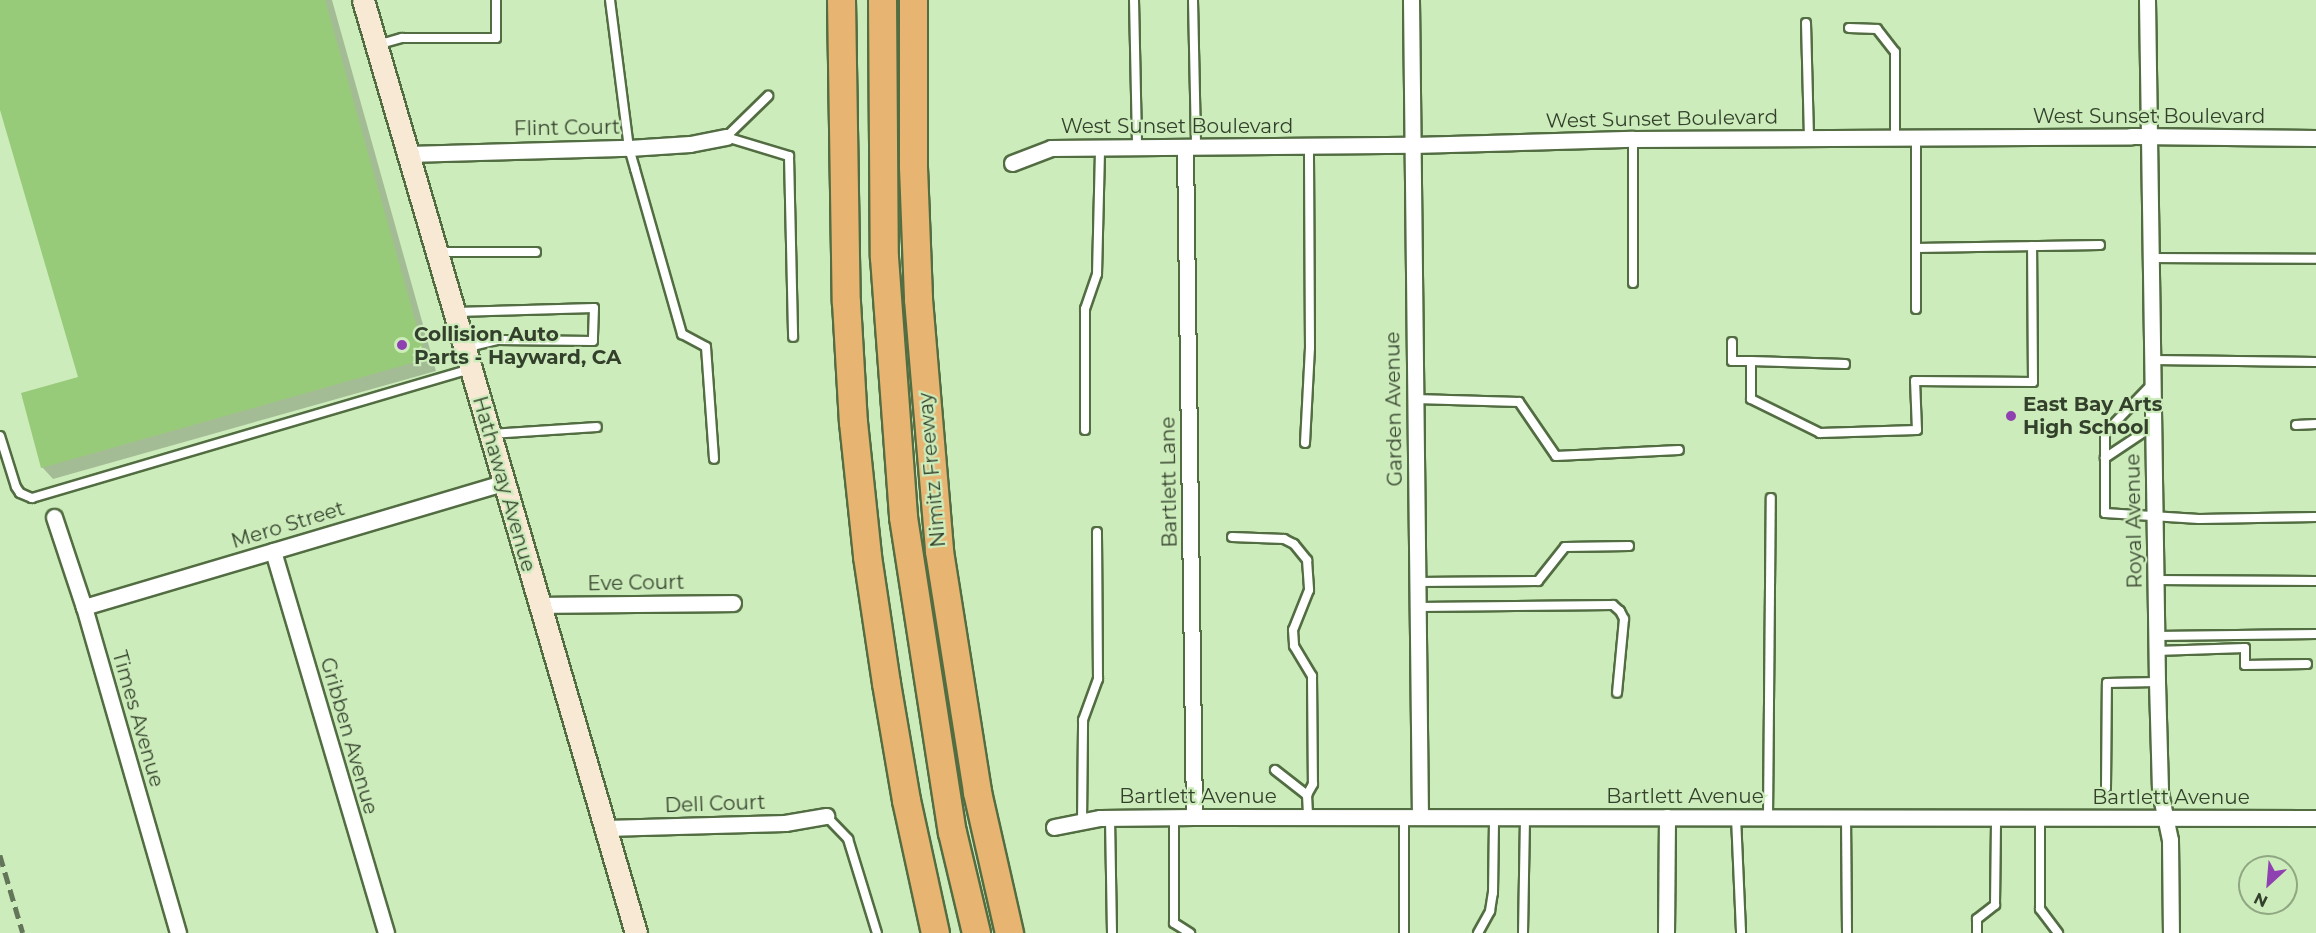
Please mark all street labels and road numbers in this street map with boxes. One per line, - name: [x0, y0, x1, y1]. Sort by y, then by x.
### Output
- street label: West Sunset Boulevard: [2033, 104, 2265, 128]
- street label: West Sunset Boulevard: [1545, 105, 1779, 133]
- street label: West Sunset Boulevard: [1061, 114, 1293, 138]
- street label: Flint Court: [514, 115, 620, 141]
- street label: Garden Avenue: [1381, 331, 1407, 487]
- street label: Nimitz Freeway: [913, 392, 951, 548]
- street label: Hathaway Avenue: [467, 393, 541, 575]
- street label: Bartlett Lane: [1156, 416, 1182, 548]
- street label: Royal Avenue: [2121, 453, 2147, 589]
- street label: Mero Street: [228, 496, 348, 554]
- street label: Eve Court: [587, 570, 685, 596]
- street label: Times Avenue: [107, 648, 169, 790]
- street label: Gribben Avenue: [315, 655, 383, 817]
- street label: Bartlett Avenue: [1119, 784, 1277, 808]
- street label: Bartlett Avenue: [1606, 784, 1764, 808]
- street label: Bartlett Avenue: [2092, 785, 2250, 809]
- street label: Dell Court: [664, 790, 766, 818]

